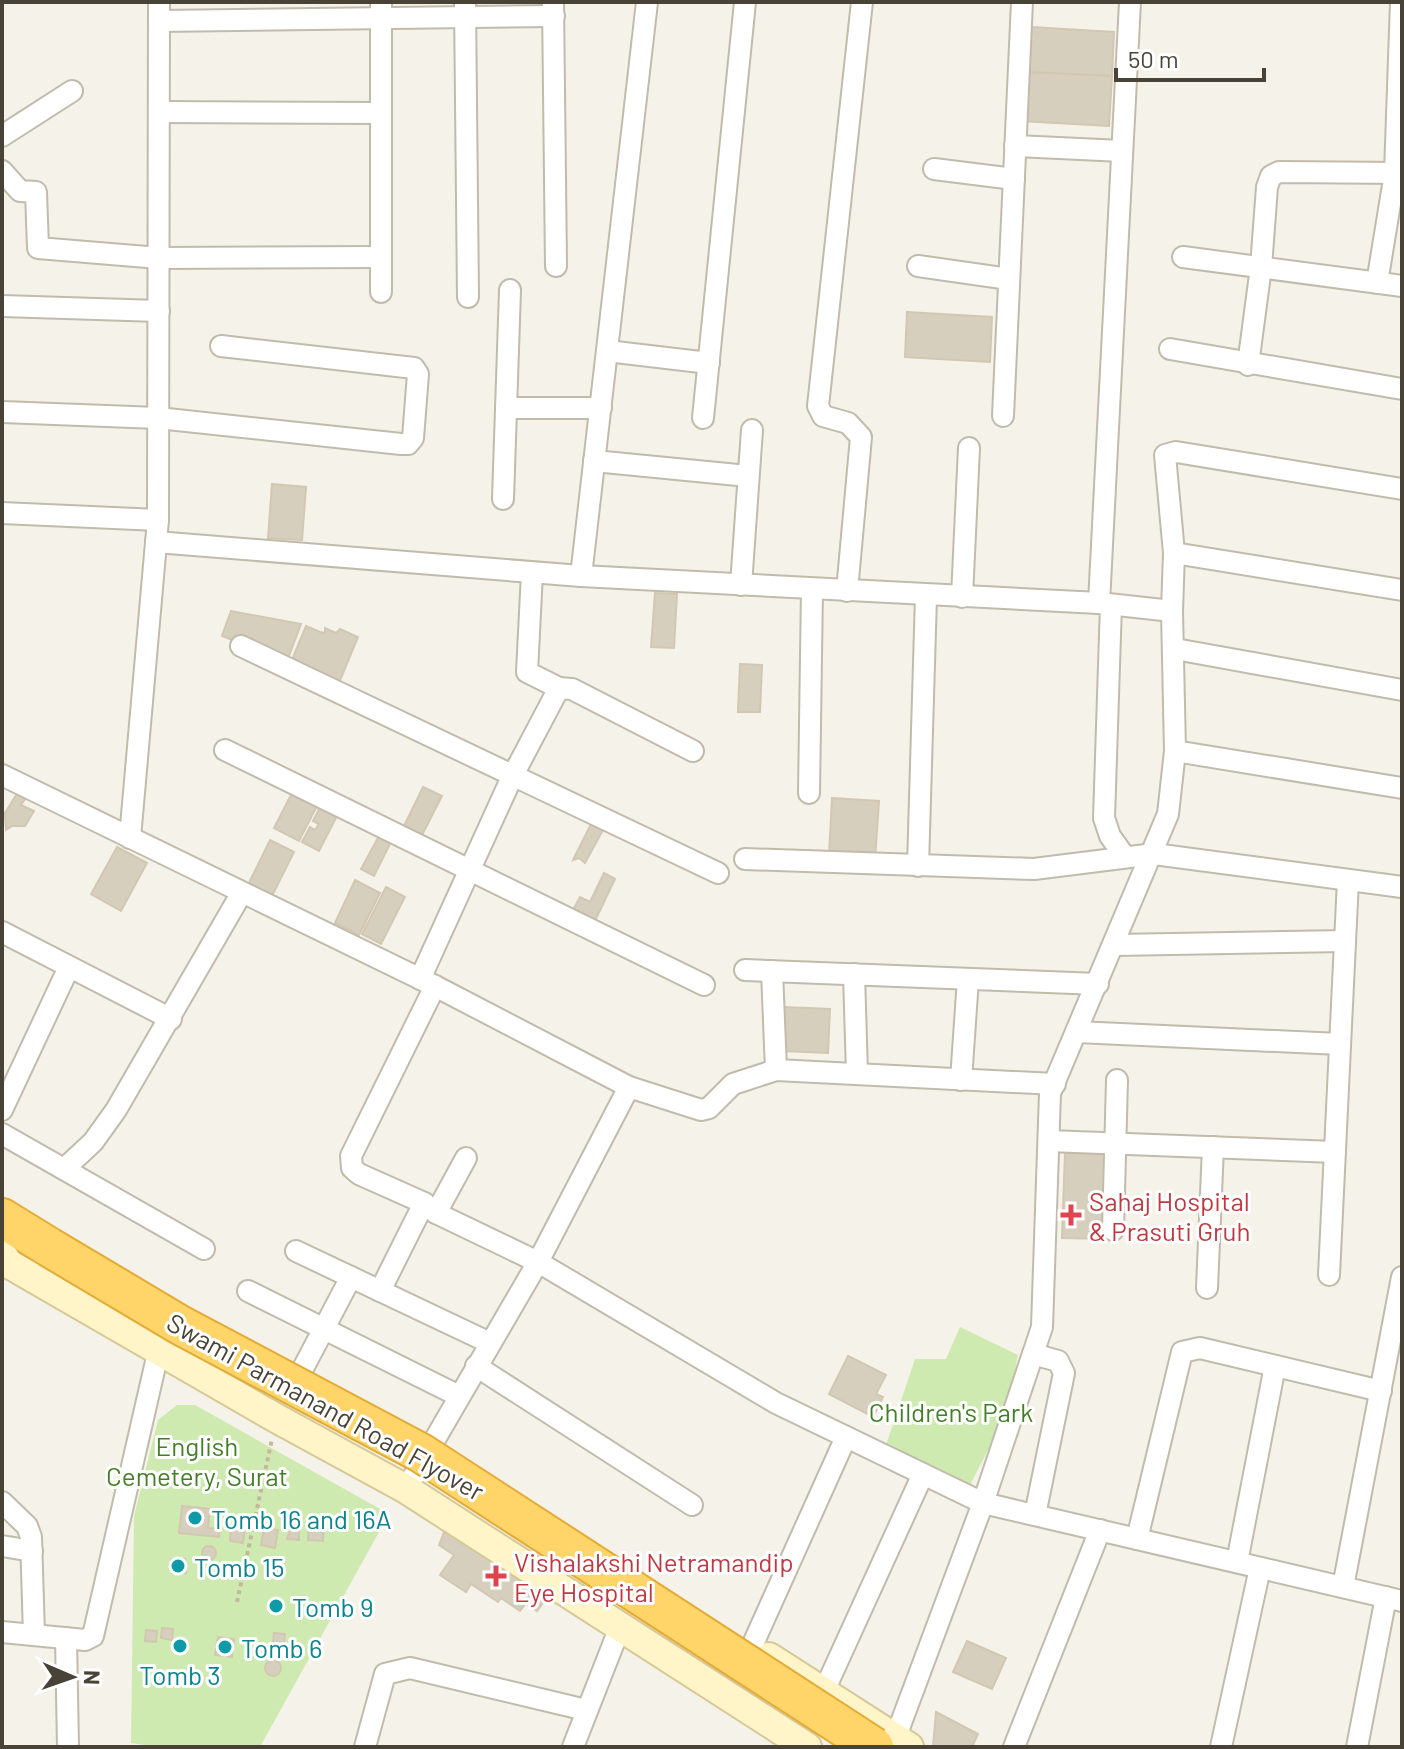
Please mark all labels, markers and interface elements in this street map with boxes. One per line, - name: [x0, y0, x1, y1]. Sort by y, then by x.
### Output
- scale bar: [1116, 32, 1264, 82]
- text: 50 m: [1128, 44, 1179, 73]
- place label: Sahaj Hospital & Prasuti Gruh: [1089, 1185, 1251, 1246]
- marker: Sahaj Hospital & Prasuti Gruh: [1060, 1204, 1082, 1226]
- street label: Swami Parmanand Road Flyover: [162, 1306, 490, 1506]
- park label: Children's Park: [869, 1396, 1033, 1427]
- park label: English Cemetery, Surat: [106, 1430, 288, 1491]
- place label: Tomb 16 and 16A: [211, 1503, 392, 1534]
- marker: Tomb 16 and 16A: [186, 1509, 204, 1527]
- place label: Vishalakshi Netramandip Eye Hospital: [514, 1546, 794, 1607]
- place label: Tomb 15: [194, 1551, 284, 1582]
- marker: Tomb 15: [169, 1557, 187, 1575]
- marker: Vishalakshi Netramandip Eye Hospital: [485, 1565, 507, 1587]
- place label: Tomb 9: [292, 1591, 374, 1622]
- marker: Tomb 9: [267, 1597, 285, 1615]
- place label: Tomb 6: [241, 1632, 322, 1663]
- north arrow: [32, 1637, 112, 1717]
- marker: Tomb 3: [171, 1637, 189, 1655]
- marker: Tomb 6: [216, 1638, 234, 1656]
- place label: Tomb 3: [139, 1659, 221, 1690]
- text: N: [80, 1670, 106, 1686]

